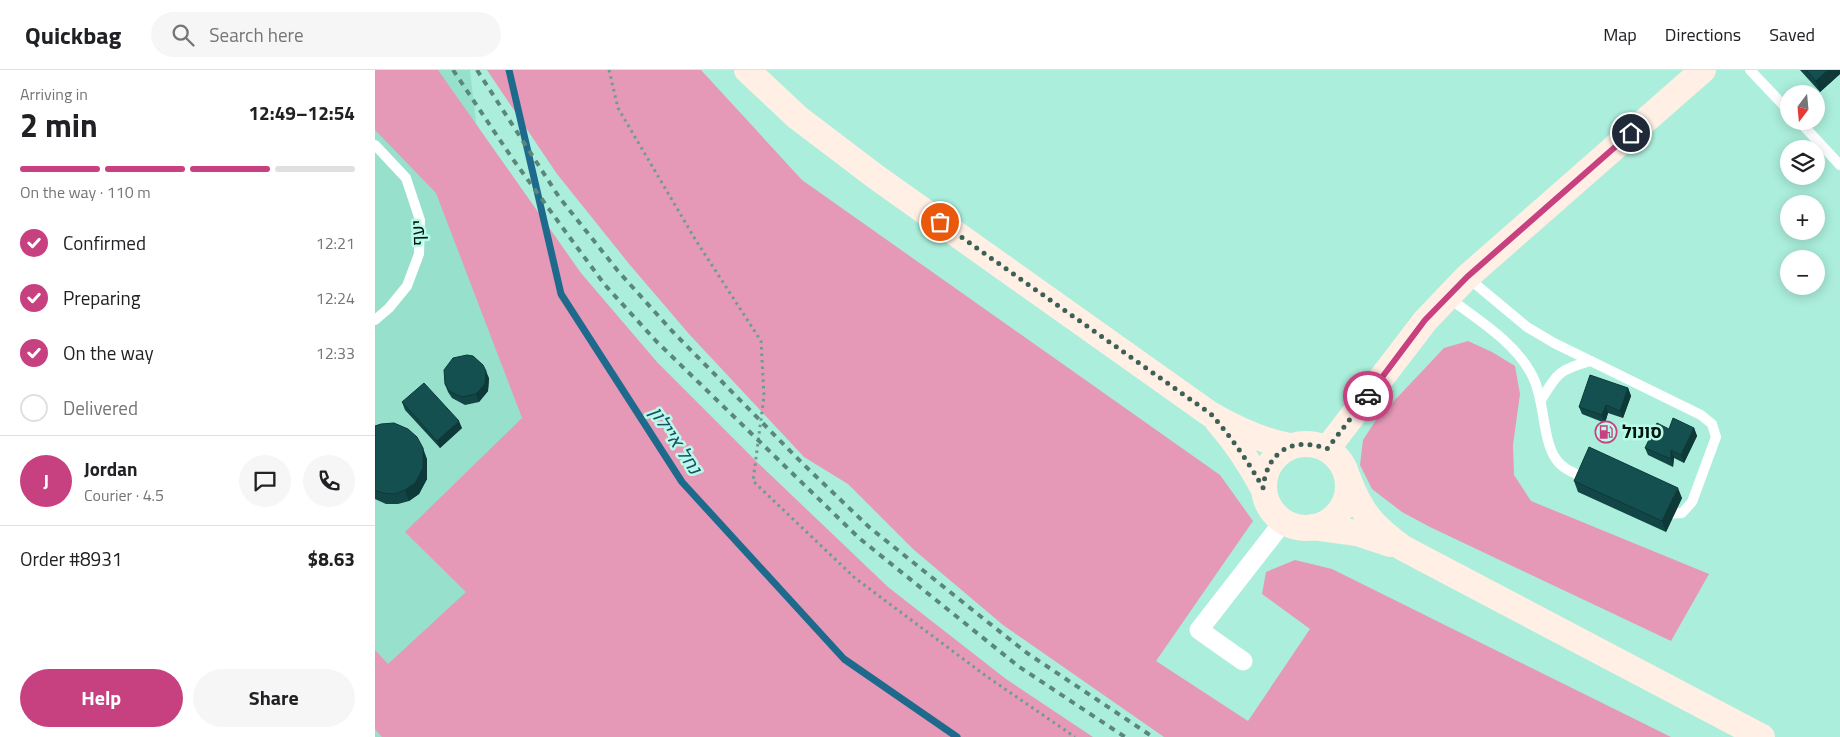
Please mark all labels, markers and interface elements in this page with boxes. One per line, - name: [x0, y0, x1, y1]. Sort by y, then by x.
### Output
- search box: [151, 12, 501, 57]
- text: Quickbag: [25, 17, 121, 53]
- text: Search here: [209, 20, 304, 49]
- icon: search: [169, 21, 197, 49]
- text: Map: [1603, 21, 1637, 48]
- text: Directions: [1665, 21, 1741, 48]
- text: Saved: [1769, 21, 1815, 48]
- text: Arriving in: [20, 82, 88, 106]
- north arrow: [1780, 85, 1825, 130]
- map controls: [1780, 85, 1825, 295]
- text: 12:49–12:54: [248, 98, 355, 127]
- text: 2 min: [20, 101, 98, 149]
- pin: [1610, 112, 1652, 154]
- icon: home: [1617, 119, 1645, 147]
- button: layers: [1780, 140, 1825, 185]
- text: On the way · 110 m: [20, 180, 151, 204]
- button: +: [1780, 195, 1825, 240]
- pin: [919, 201, 961, 243]
- icon: bag: [926, 208, 954, 236]
- street label: יעף: [404, 219, 431, 247]
- text: Confirmed: [63, 228, 146, 257]
- icon: check: [20, 229, 48, 257]
- text: 12:21: [316, 231, 355, 255]
- button: −: [1780, 250, 1825, 295]
- text: Preparing: [63, 283, 140, 312]
- icon: check: [20, 284, 48, 312]
- text: 12:24: [316, 286, 355, 310]
- text: On the way: [63, 338, 154, 367]
- icon: check: [20, 339, 48, 367]
- text: 12:33: [316, 341, 355, 365]
- courier: [1343, 371, 1393, 421]
- icon: car: [1354, 382, 1382, 410]
- text: Delivered: [63, 393, 138, 422]
- water label: נחל איילון: [643, 400, 711, 481]
- place label: סונול: [1622, 418, 1662, 445]
- fuel station icon: סונול: [1594, 420, 1618, 444]
- text: Jordan: [84, 454, 137, 483]
- button: chat: [239, 455, 291, 507]
- button: phone: [303, 455, 355, 507]
- text: J: [43, 466, 49, 495]
- text: Courier · 4.5: [84, 483, 164, 507]
- text: Order #8931: [20, 544, 122, 573]
- text: $8.63: [308, 544, 355, 573]
- button: Help: [20, 669, 183, 727]
- button: Share: [193, 669, 355, 727]

